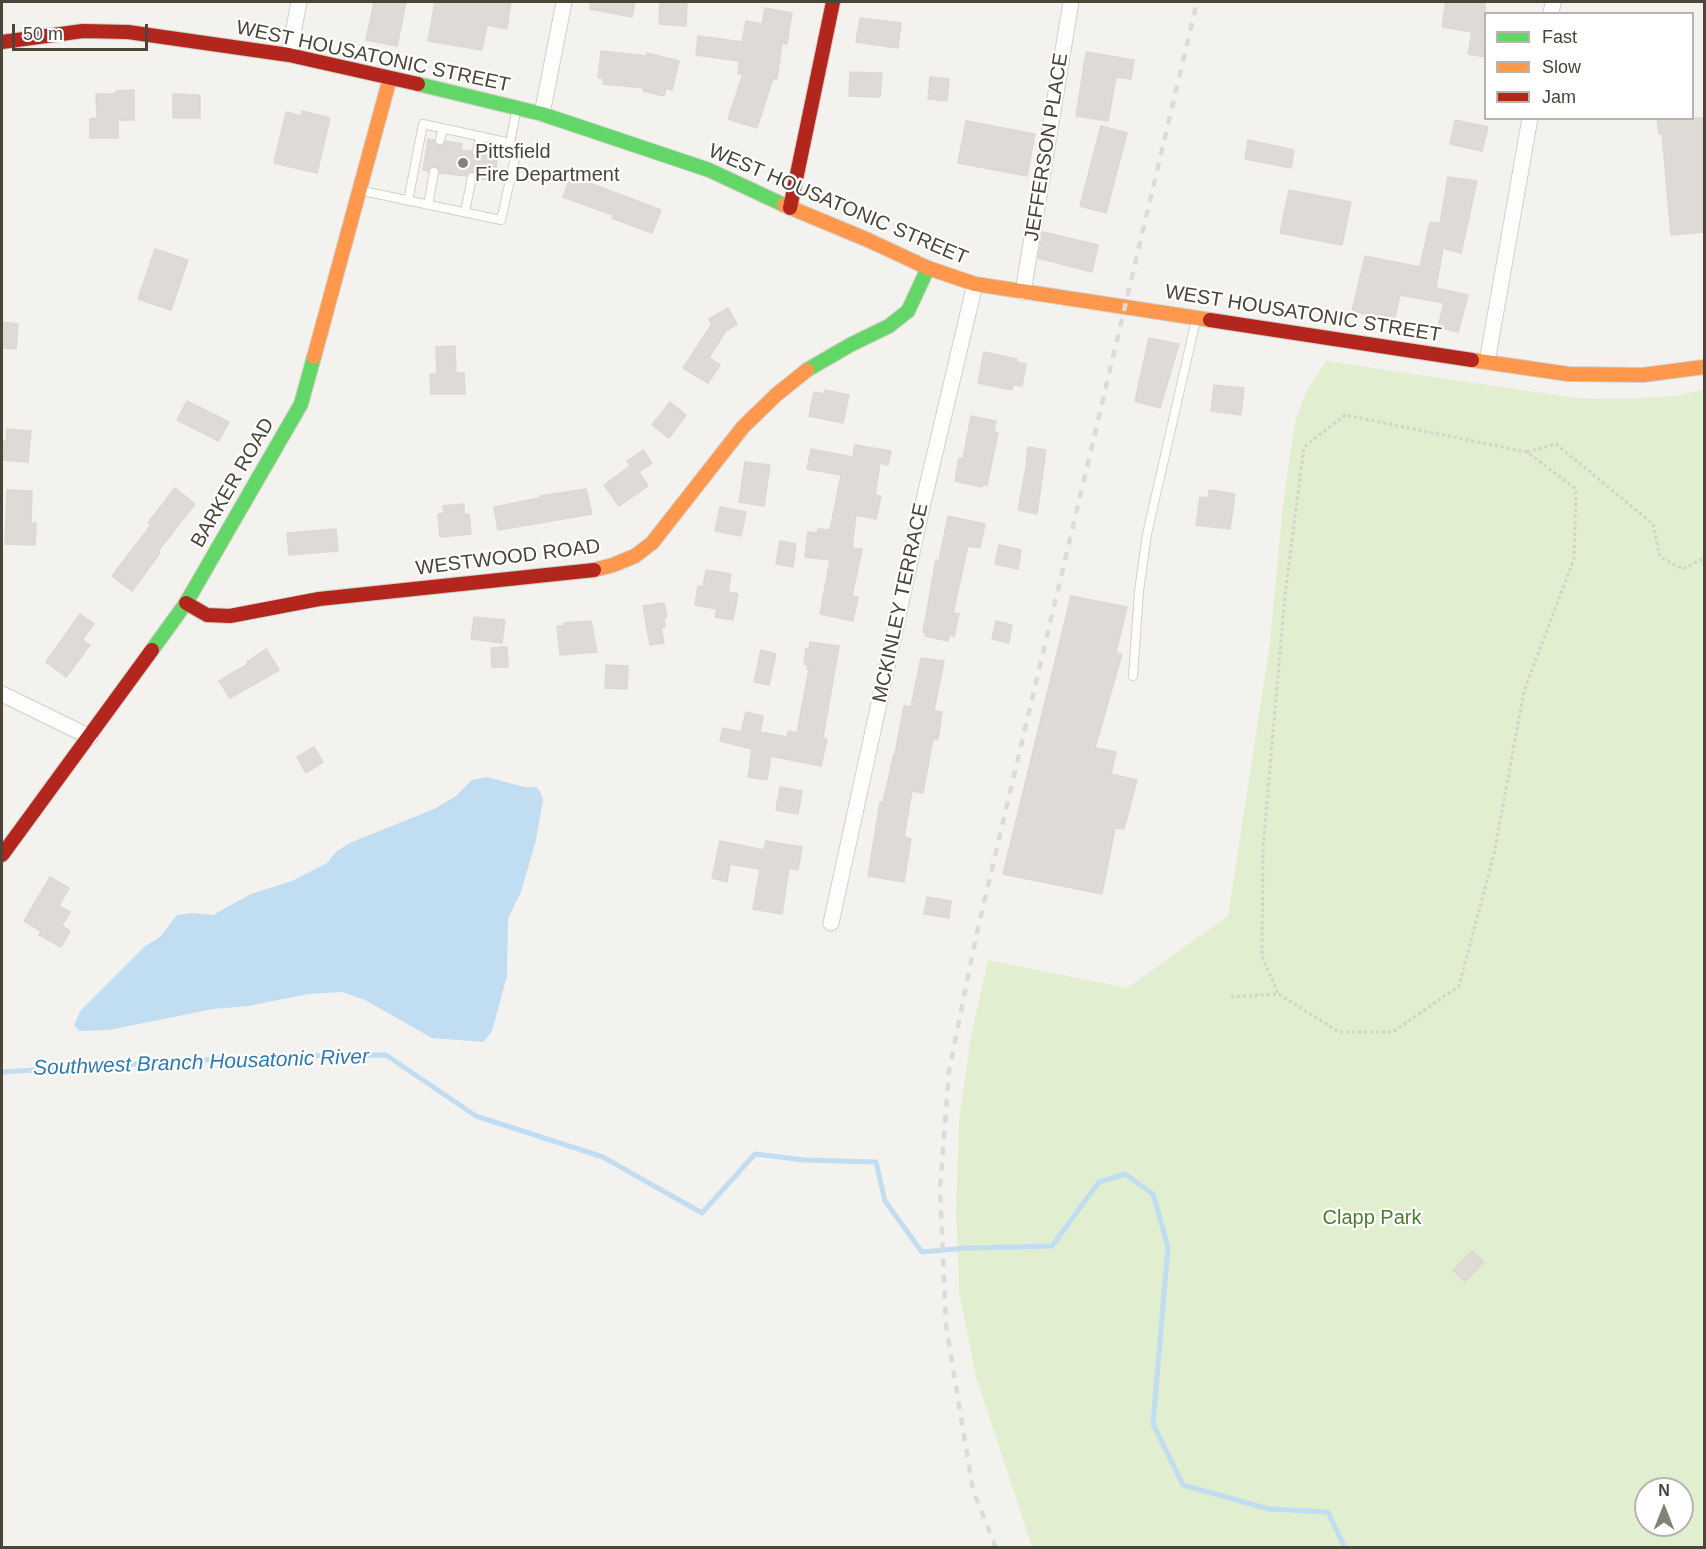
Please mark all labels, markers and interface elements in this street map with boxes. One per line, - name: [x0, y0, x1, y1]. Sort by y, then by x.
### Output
- scale bar: [15, 12, 152, 50]
- legend: [1484, 12, 1694, 120]
- street label: WEST HOUSATONIC STREET: [234, 16, 512, 98]
- text: 50 m: [23, 24, 63, 44]
- text: Fast: [1542, 27, 1577, 47]
- street label: JEFFERSON PLACE: [1020, 51, 1074, 243]
- text: Slow: [1542, 57, 1581, 77]
- text: Jam: [1542, 87, 1576, 107]
- street label: WEST HOUSATONIC STREET: [705, 139, 971, 271]
- place label: Pittsfield Fire Department: [475, 140, 619, 187]
- marker: Pittsfield Fire Department: [456, 156, 470, 170]
- street label: WEST HOUSATONIC STREET: [1163, 280, 1443, 348]
- street label: BARKER ROAD: [186, 414, 280, 552]
- street label: MCKINLEY TERRACE: [868, 501, 934, 705]
- street label: WESTWOOD ROAD: [414, 535, 602, 581]
- water label: Southwest Branch Housatonic River: [33, 1045, 369, 1081]
- park label: Clapp Park: [1323, 1206, 1421, 1230]
- north arrow: [1634, 1477, 1694, 1537]
- text: N: [1658, 1482, 1670, 1499]

